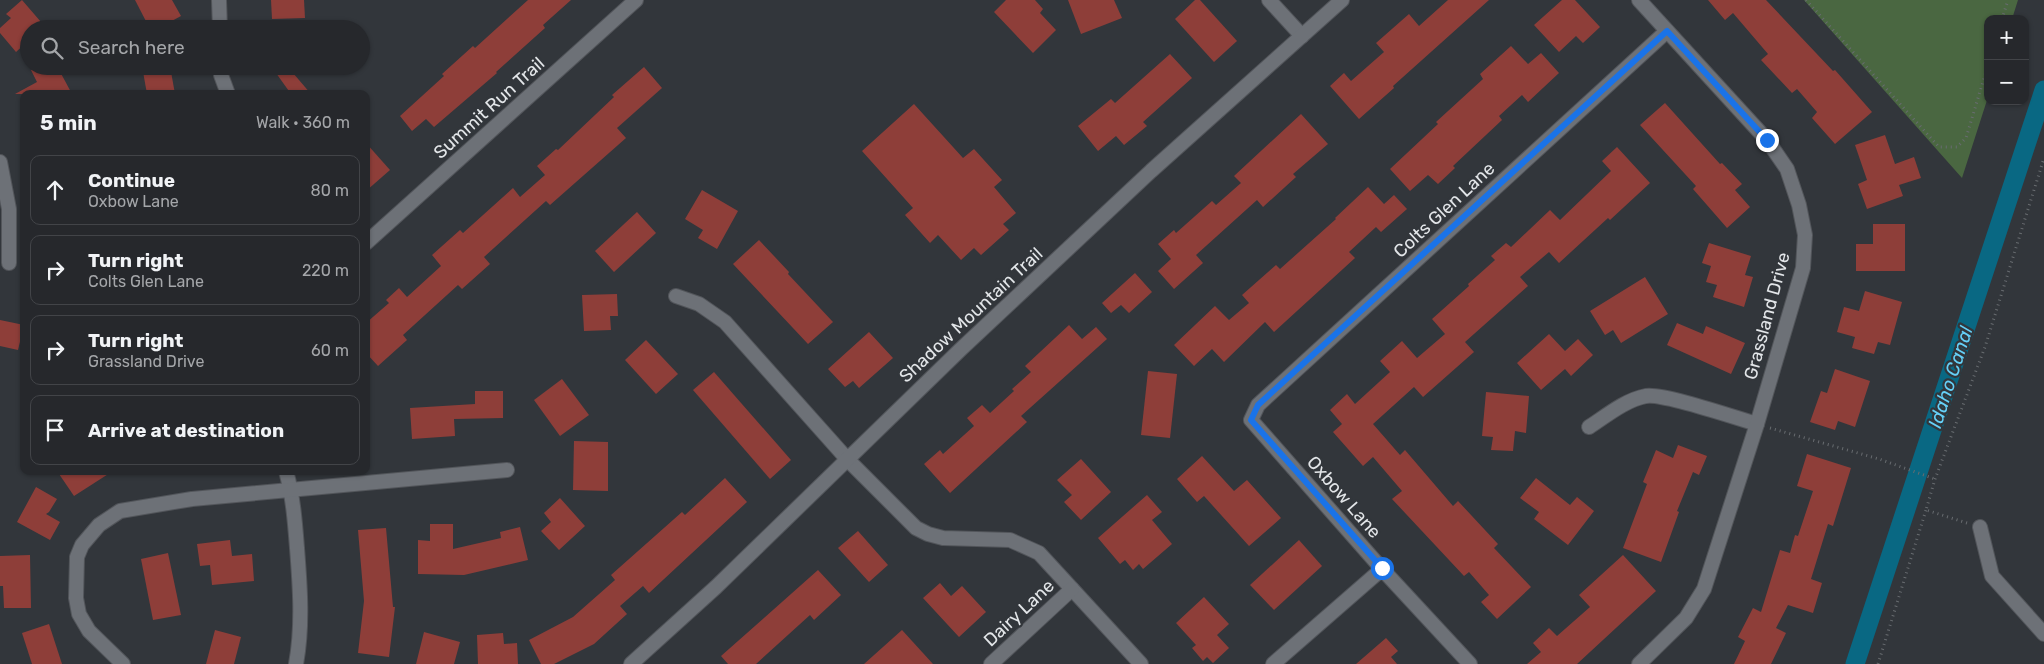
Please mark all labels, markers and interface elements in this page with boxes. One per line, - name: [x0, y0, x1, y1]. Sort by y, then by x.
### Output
- map controls: [1984, 15, 2029, 105]
- button: +: [1984, 15, 2029, 60]
- search box: [20, 20, 370, 75]
- icon: search: [38, 34, 66, 62]
- text: Search here: [78, 36, 185, 59]
- street label: Summit Run Trail: [429, 52, 549, 164]
- button: −: [1984, 60, 2029, 105]
- text: 5 min: [40, 110, 97, 135]
- text: Walk · 360 m: [256, 113, 350, 132]
- route end: [1756, 129, 1779, 152]
- street label: Colts Glen Lane: [1389, 157, 1499, 263]
- text: Continue: [88, 169, 175, 192]
- icon: ahead: [41, 176, 69, 204]
- text: 80 m: [311, 181, 349, 200]
- text: Oxbow Lane: [88, 192, 179, 211]
- street label: Shadow Mountain Trail: [895, 243, 1047, 387]
- text: Turn right: [88, 249, 183, 272]
- street label: Grassland Drive: [1739, 250, 1795, 382]
- icon: right: [41, 256, 69, 284]
- text: 220 m: [302, 261, 349, 280]
- text: Colts Glen Lane: [88, 272, 204, 291]
- water label: Idaho Canal: [1923, 323, 1978, 431]
- text: Turn right: [88, 329, 183, 352]
- icon: right: [41, 336, 69, 364]
- text: 60 m: [311, 341, 349, 360]
- text: Grassland Drive: [88, 352, 204, 371]
- icon: arrive: [41, 416, 69, 444]
- text: Arrive at destination: [88, 419, 284, 442]
- street label: Oxbow Lane: [1302, 451, 1386, 543]
- route start: [1371, 557, 1394, 580]
- street label: Dairy Lane: [979, 575, 1059, 651]

